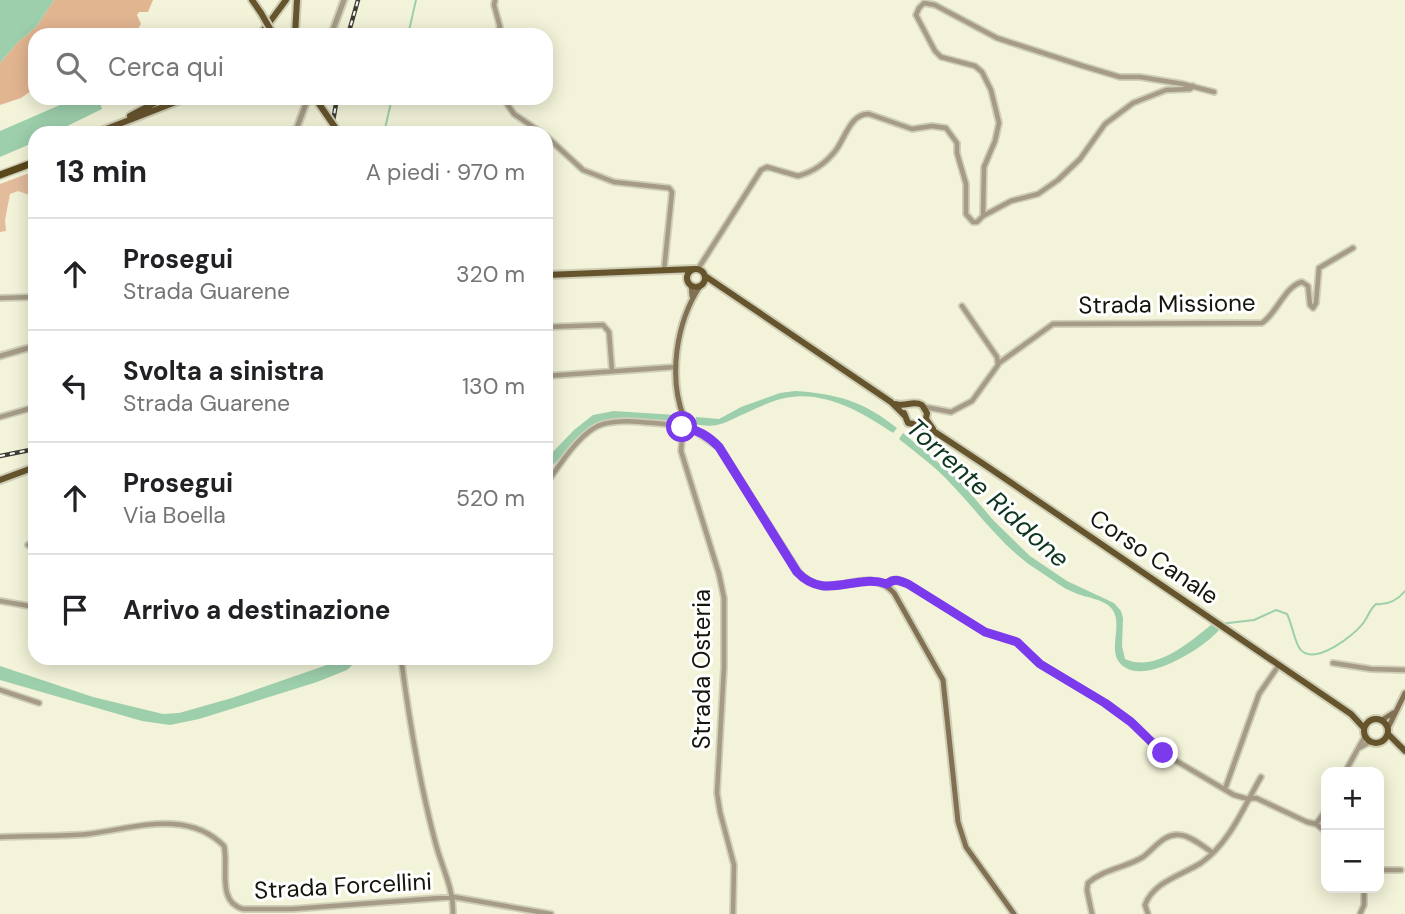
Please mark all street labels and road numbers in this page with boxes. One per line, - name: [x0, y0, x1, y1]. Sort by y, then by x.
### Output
- street label: Strada Missione: [1078, 286, 1256, 321]
- street label: Corso Canale: [1084, 502, 1225, 611]
- street label: Strada Osteria: [686, 589, 717, 749]
- street label: Strada Forcellini: [253, 865, 433, 906]

